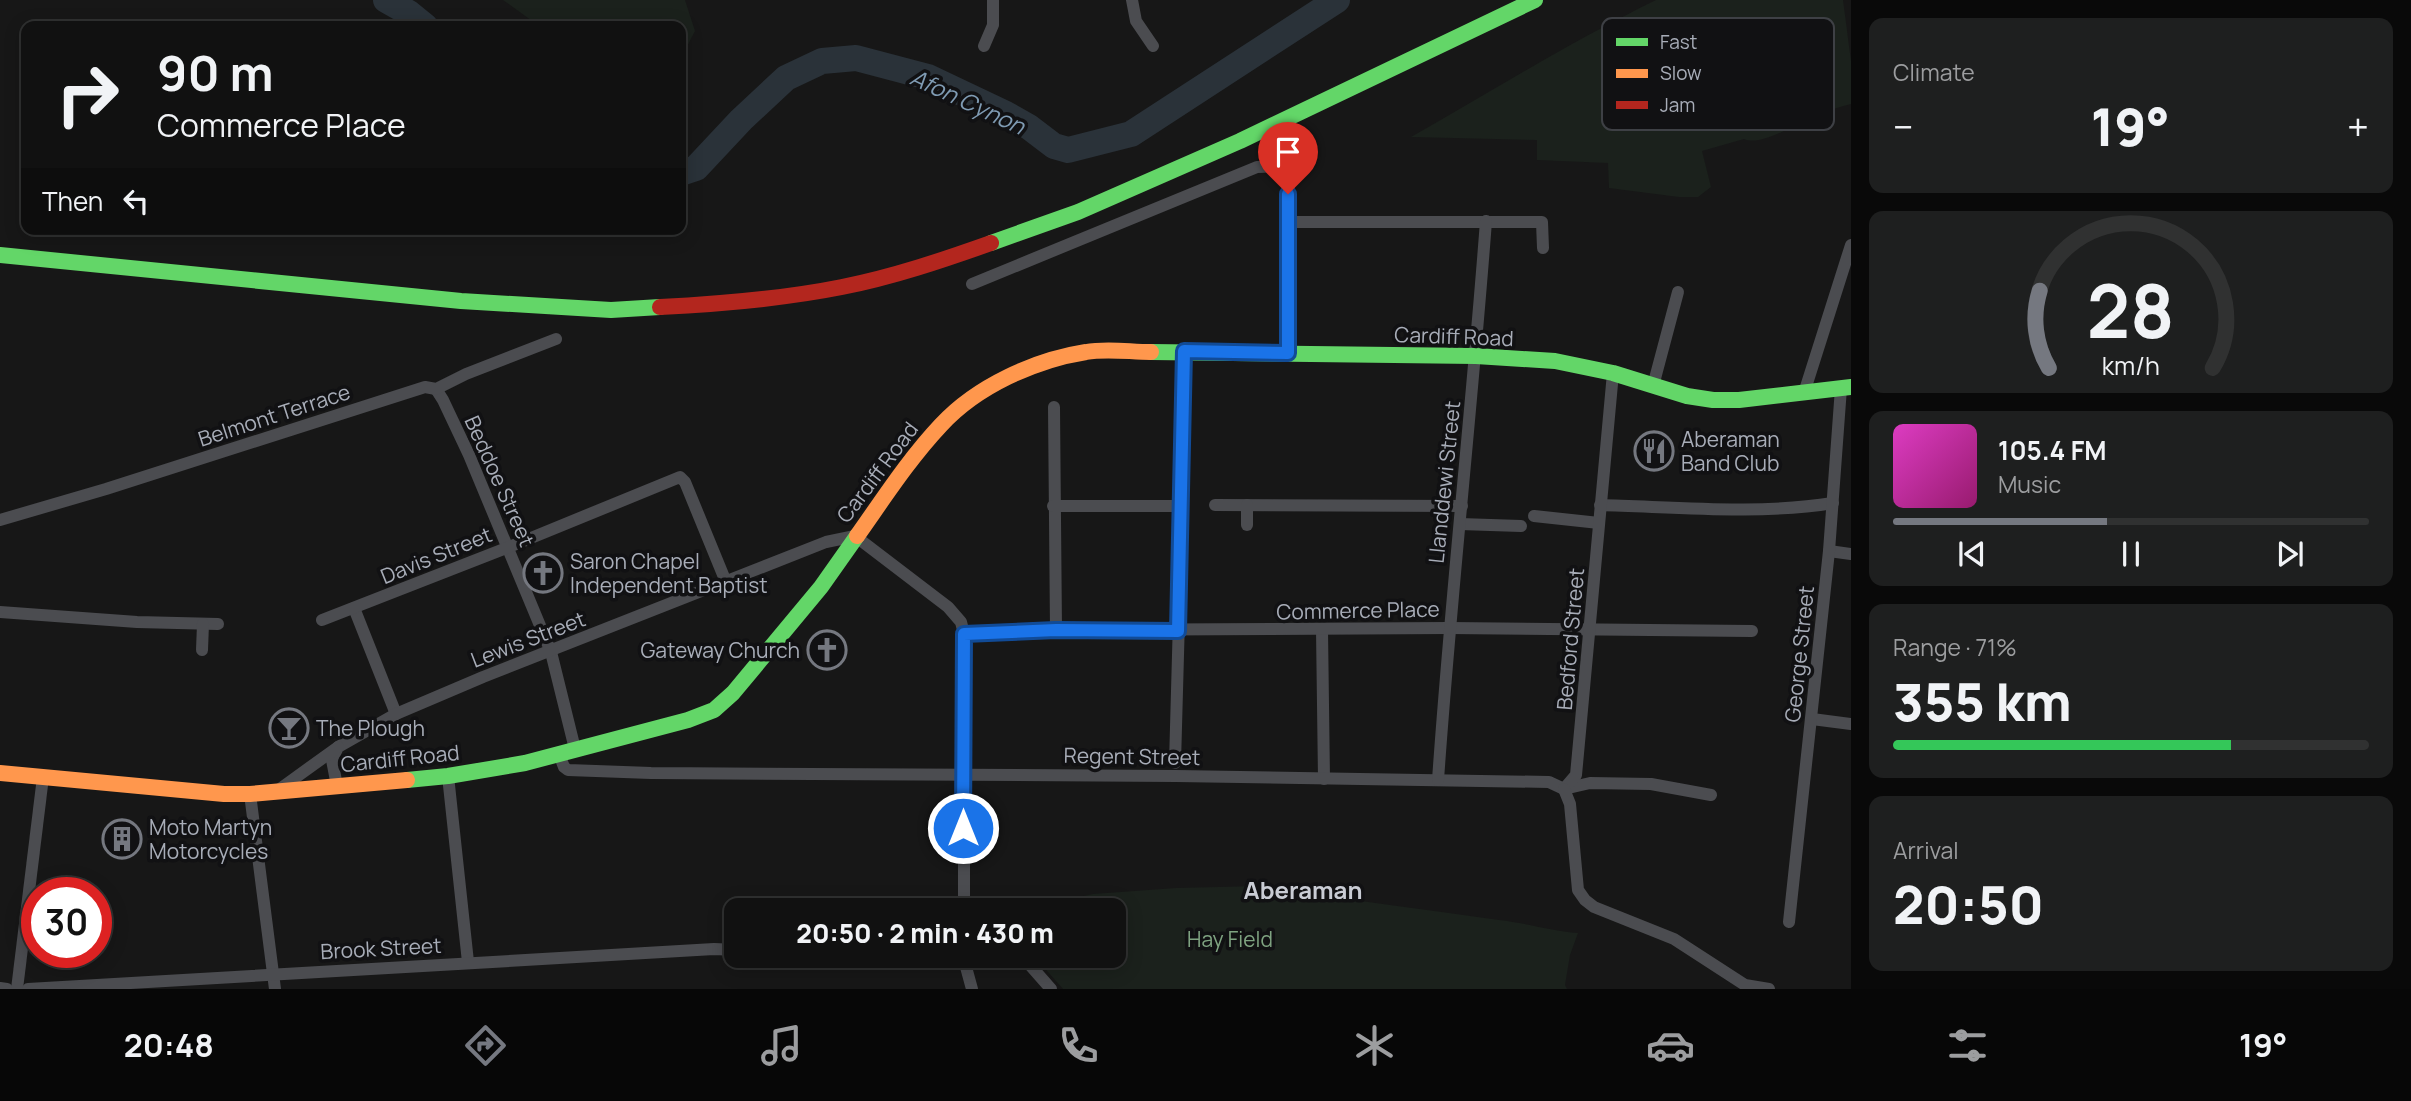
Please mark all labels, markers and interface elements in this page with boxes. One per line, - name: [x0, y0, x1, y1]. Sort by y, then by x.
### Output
- legend: [1602, 18, 1834, 130]
- text: Fast: [1660, 29, 1697, 55]
- text: 90 m: [157, 39, 274, 106]
- icon: right: [42, 49, 133, 140]
- text: Climate: [1893, 56, 1975, 88]
- text: Slow: [1660, 60, 1702, 86]
- water label: Afon Cynon: [906, 61, 1032, 142]
- text: 19°: [2091, 91, 2170, 162]
- text: Jam: [1660, 92, 1695, 118]
- text: −: [1893, 100, 1914, 152]
- text: +: [2347, 100, 2369, 152]
- text: Commerce Place: [157, 103, 406, 147]
- pin: [1258, 122, 1318, 194]
- icon: arrive: [1269, 133, 1307, 171]
- icon: left: [117, 182, 155, 220]
- text: Then: [42, 183, 103, 219]
- text: 28: [2087, 260, 2175, 360]
- street label: Cardiff Road: [1394, 320, 1514, 352]
- text: km/h: [2102, 348, 2160, 383]
- street label: Belmont Terrace: [194, 377, 354, 453]
- street label: Llanddewi Street: [1422, 399, 1466, 565]
- street label: Beddoe Street: [459, 411, 541, 551]
- street label: Cardiff Road: [830, 416, 924, 528]
- place label: Aberaman Band Club: [1681, 425, 1780, 477]
- restaurant icon: Aberaman Band Club: [1633, 430, 1675, 472]
- text: 105.4 FM: [1998, 432, 2107, 468]
- text: Music: [1998, 468, 2061, 500]
- street label: Davis Street: [376, 520, 496, 590]
- icon: previous: [1953, 535, 1991, 573]
- icon: pause: [2112, 535, 2150, 573]
- icon: next: [2271, 535, 2309, 573]
- place label: Saron Chapel Independent Baptist: [570, 547, 768, 599]
- church icon: Saron Chapel Independent Baptist: [522, 552, 564, 594]
- street label: Bedford Street: [1550, 567, 1590, 711]
- street label: George Street: [1778, 584, 1820, 724]
- street label: Commerce Place: [1276, 595, 1440, 625]
- street label: Lewis Street: [467, 604, 589, 674]
- church icon: Gateway Church: [806, 629, 848, 671]
- text: Range · 71%: [1893, 631, 2017, 663]
- place label: Gateway Church: [640, 636, 800, 664]
- text: 355 km: [1893, 666, 2072, 737]
- bar icon: The Plough: [268, 707, 310, 749]
- place label: The Plough: [316, 714, 425, 742]
- street label: Cardiff Road: [339, 738, 461, 778]
- street label: Regent Street: [1063, 741, 1201, 771]
- position arrow: [926, 791, 1000, 865]
- place label: Moto Martyn Motorcycles: [149, 813, 272, 865]
- building icon: Moto Martyn Motorcycles: [101, 818, 143, 860]
- text: Arrival: [1893, 834, 1959, 866]
- text: 20:50: [1893, 869, 2044, 940]
- district label: Aberaman: [1244, 873, 1362, 906]
- speed limit sign: 30: [21, 877, 112, 968]
- text: 20:50 · 2 min · 430 m: [796, 915, 1054, 951]
- park label: Hay Field: [1187, 925, 1273, 953]
- street label: Brook Street: [320, 931, 442, 965]
- icon: directions: [461, 1021, 510, 1070]
- icon: music: [757, 1021, 806, 1070]
- icon: phone: [1054, 1021, 1103, 1070]
- icon: climate: [1350, 1021, 1399, 1070]
- icon: car: [1646, 1021, 1695, 1070]
- icon: filters: [1943, 1021, 1992, 1070]
- text: 20:48: [124, 1023, 214, 1067]
- text: 19°: [2239, 1023, 2287, 1067]

